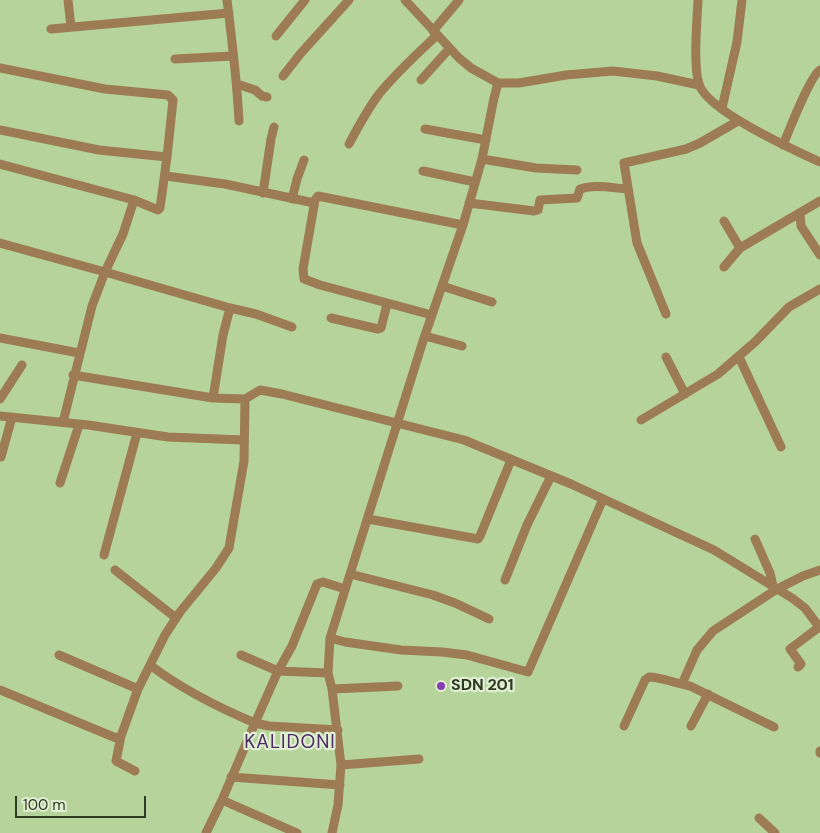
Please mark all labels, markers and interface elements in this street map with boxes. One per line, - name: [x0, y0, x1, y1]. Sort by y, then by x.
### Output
- place label: SDN 201: [451, 676, 514, 696]
- marker: SDN 201: [435, 680, 447, 692]
- district label: KALIDONI: [243, 732, 337, 754]
- scale bar: [18, 786, 149, 818]
- text: 100 m: [23, 795, 66, 815]

